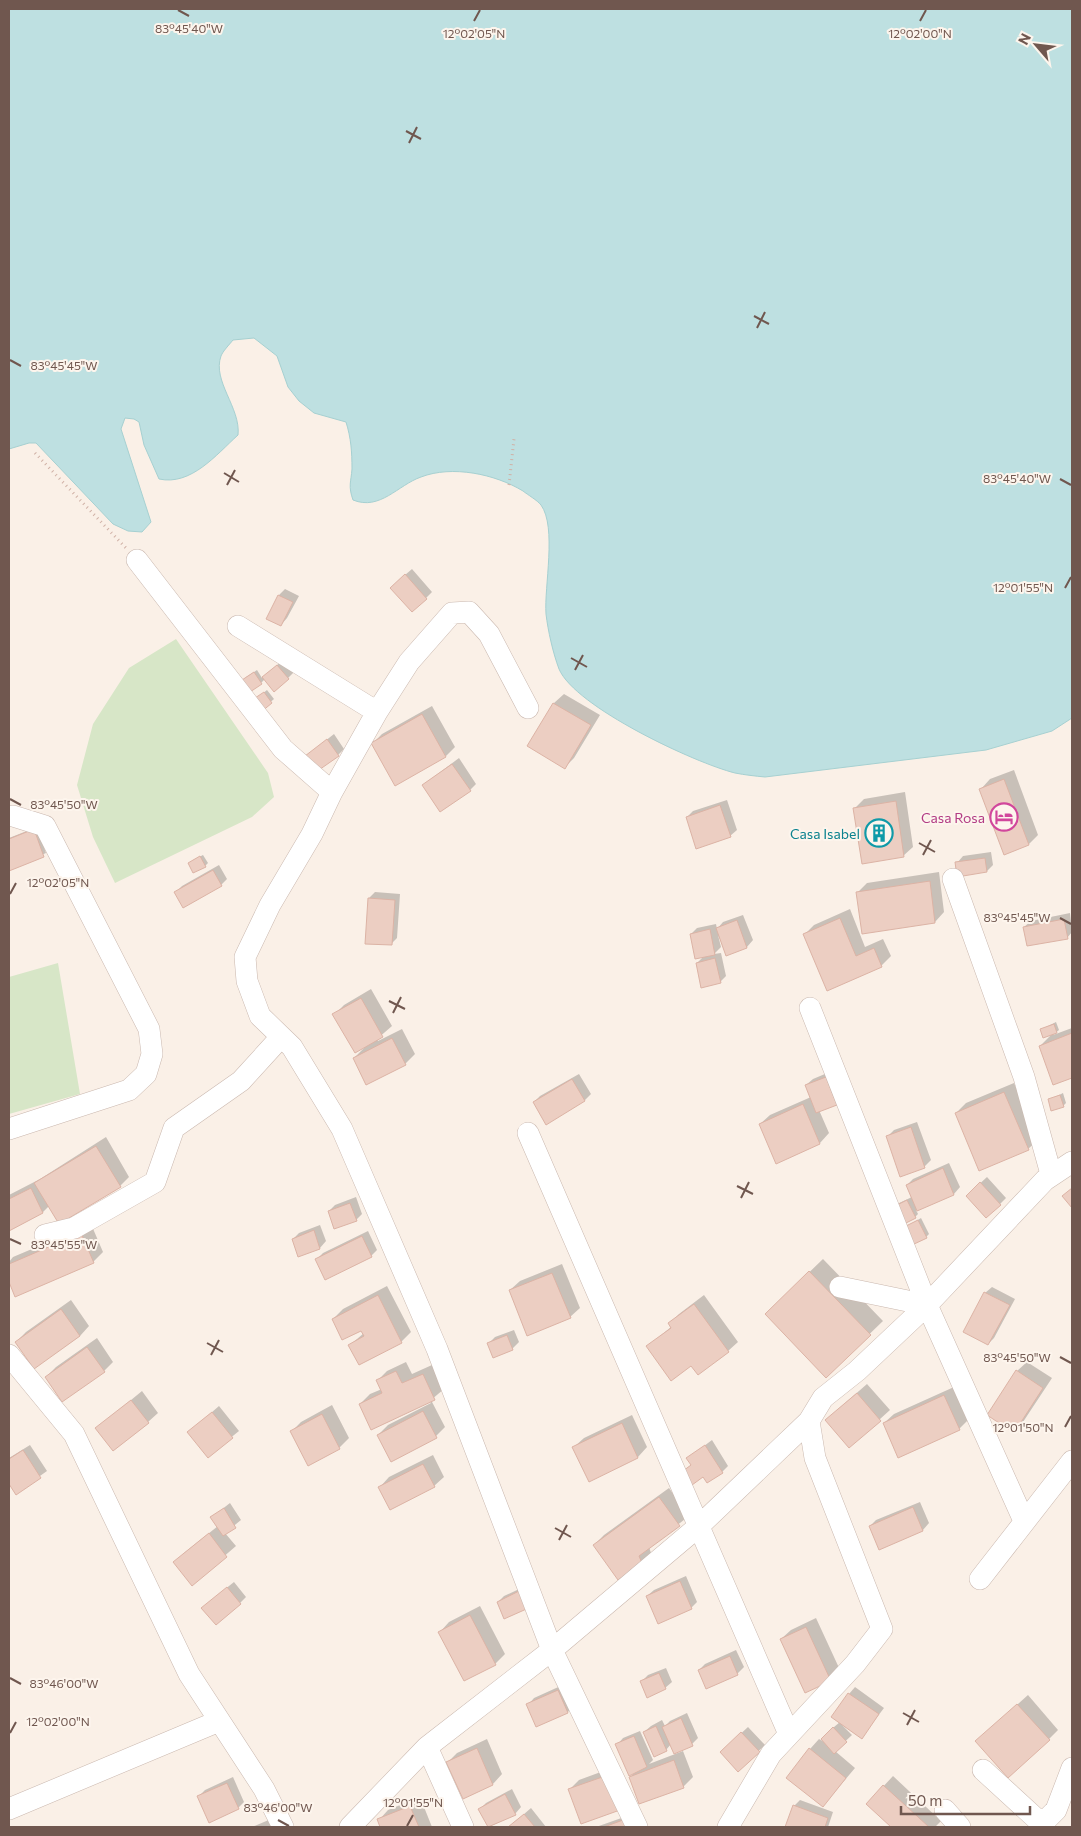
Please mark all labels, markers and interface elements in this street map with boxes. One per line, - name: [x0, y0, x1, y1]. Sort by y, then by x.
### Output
- north arrow: [1011, 20, 1061, 70]
- text: 83°45'40"W: [155, 21, 223, 35]
- text: 12°02'05"N: [443, 26, 505, 40]
- text: 12°02'00"N: [888, 26, 952, 40]
- text: N: [1014, 30, 1034, 47]
- text: 83°45'45"W: [30, 358, 98, 372]
- text: 83°45'40"W: [983, 471, 1051, 485]
- text: 12°01'55"N: [993, 580, 1053, 594]
- text: 83°45'50"W: [30, 797, 98, 811]
- hotel icon: Casa Rosa: [989, 802, 1019, 832]
- place label: Casa Rosa: [921, 809, 985, 826]
- building icon: Casa Isabel: [864, 818, 894, 848]
- place label: Casa Isabel: [790, 825, 860, 842]
- text: 12°02'05"N: [27, 875, 89, 889]
- text: 83°45'45"W: [983, 910, 1051, 924]
- text: 83°45'55"W: [31, 1237, 97, 1251]
- text: 83°45'50"W: [983, 1350, 1051, 1364]
- text: 12°01'50"N: [992, 1420, 1054, 1434]
- text: 83°46'00"W: [30, 1676, 99, 1690]
- text: 12°02'00"N: [26, 1714, 90, 1728]
- scale bar: [901, 1784, 1030, 1816]
- text: 50 m: [908, 1791, 942, 1809]
- text: 12°01'55"N: [383, 1795, 443, 1809]
- text: 83°46'00"W: [244, 1800, 313, 1814]

